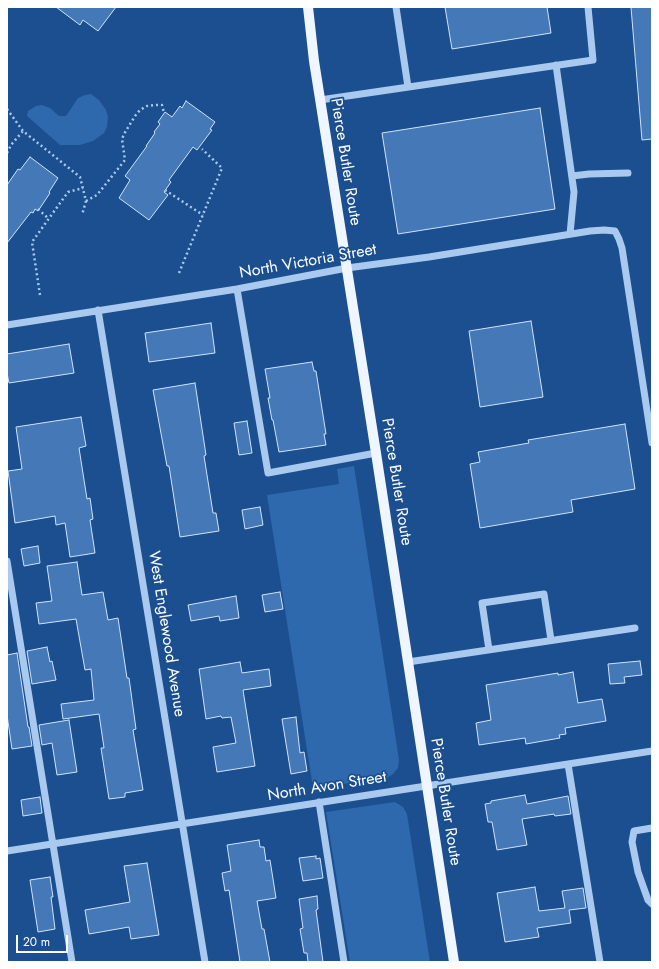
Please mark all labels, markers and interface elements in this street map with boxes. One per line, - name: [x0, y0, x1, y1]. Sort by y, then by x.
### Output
- street label: Pierce Butler Route: [325, 97, 365, 227]
- street label: North Victoria Street: [238, 240, 378, 284]
- street label: Pierce Butler Route: [376, 417, 416, 547]
- street label: West Englewood Avenue: [143, 550, 189, 718]
- street label: Pierce Butler Route: [425, 737, 465, 867]
- street label: North Avon Street: [266, 768, 388, 806]
- scale bar: [18, 927, 70, 953]
- text: 20 m: [23, 933, 50, 951]

